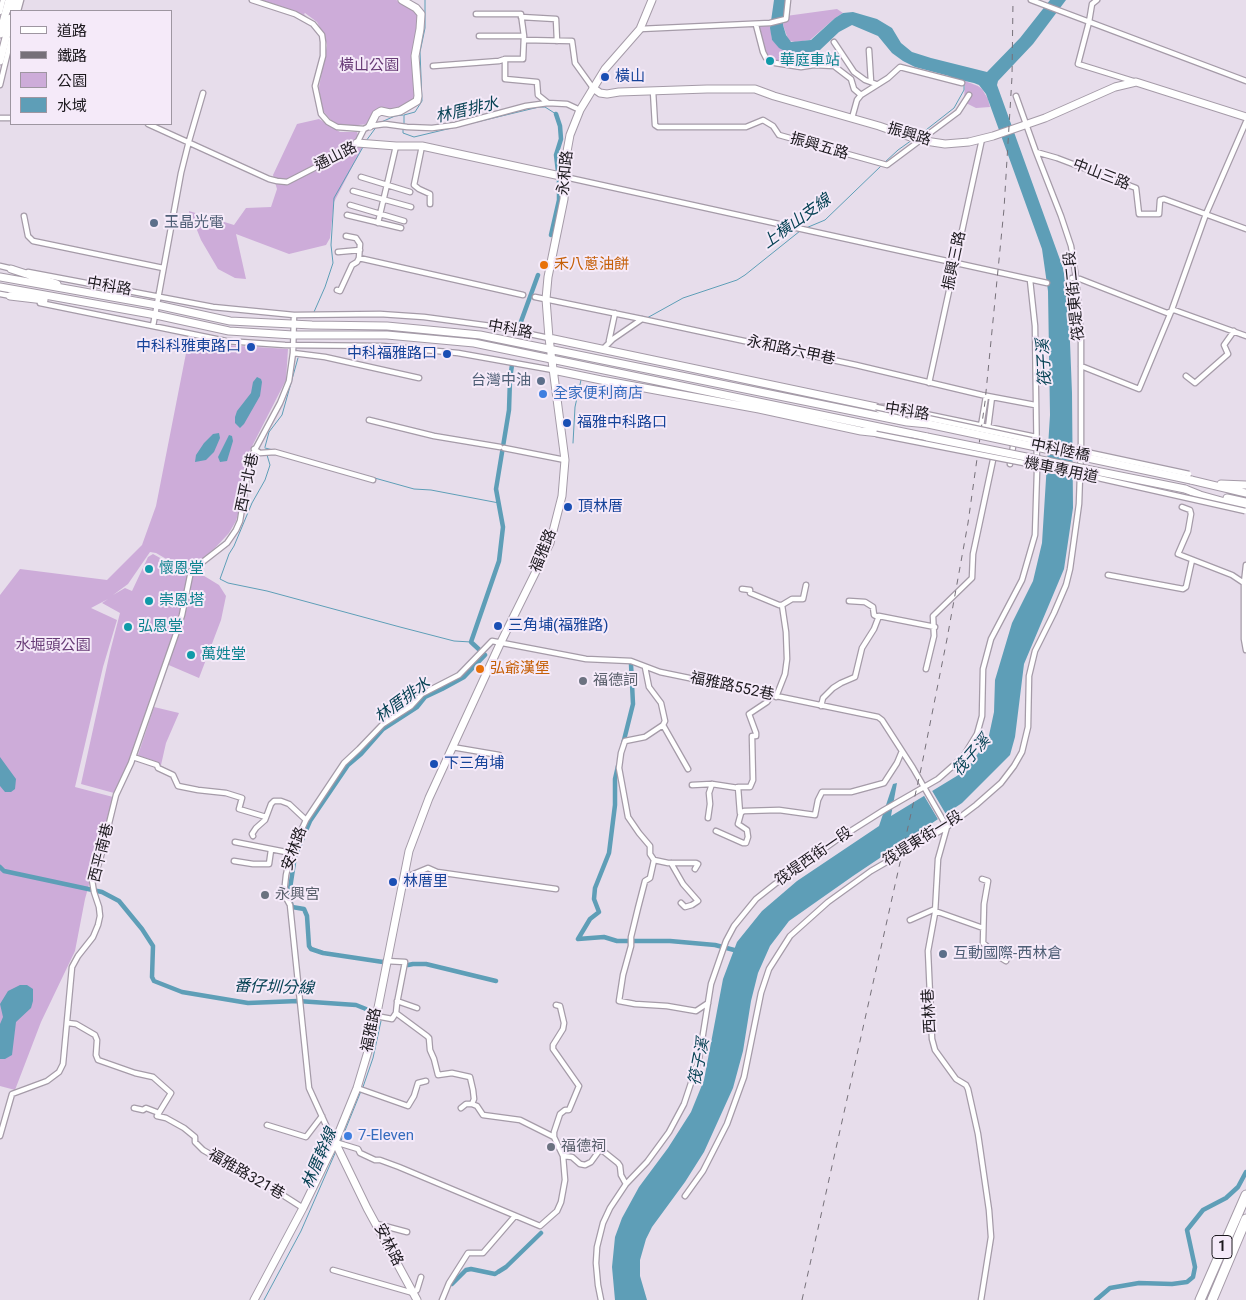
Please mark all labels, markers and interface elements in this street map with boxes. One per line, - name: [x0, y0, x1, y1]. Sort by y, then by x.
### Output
- legend: [10, 10, 172, 125]
- text: 道路: [57, 22, 87, 40]
- text: 鐵路: [57, 47, 87, 65]
- place label: 華庭車站: [780, 52, 840, 70]
- marker: 華庭車站: [764, 55, 776, 67]
- park label: 橫山公園: [339, 57, 399, 75]
- place label: 橫山: [615, 68, 645, 86]
- marker: 橫山: [599, 71, 611, 83]
- text: 公園: [57, 72, 87, 90]
- water label: 林厝排水: [434, 94, 500, 128]
- text: 水域: [57, 97, 87, 115]
- street label: 振興路: [885, 120, 933, 150]
- street label: 振興五路: [788, 130, 850, 164]
- street label: 通山路: [312, 139, 360, 175]
- street label: 永和路: [555, 150, 577, 196]
- street label: 中山三路: [1070, 156, 1132, 194]
- water label: 上橫山支線: [759, 191, 835, 253]
- place label: 玉晶光電: [164, 214, 224, 232]
- marker: 玉晶光電: [148, 217, 160, 229]
- street label: 振興三路: [940, 230, 970, 292]
- street label: 筏堤東街二段: [1061, 250, 1089, 342]
- place label: 禾八蔥油餅: [554, 256, 629, 274]
- marker: 禾八蔥油餅: [538, 259, 550, 271]
- street label: 中科路: [85, 274, 133, 300]
- street label: 中科路: [486, 317, 534, 343]
- street label: 永和路六甲巷: [745, 333, 837, 369]
- place label: 中科科雅東路口: [136, 338, 241, 356]
- water label: 筏子溪: [1034, 339, 1056, 387]
- marker: 中科科雅東路口: [245, 341, 257, 353]
- place label: 中科福雅路口: [347, 345, 437, 363]
- marker: 中科福雅路口: [441, 348, 453, 360]
- place label: 台灣中油: [471, 372, 531, 390]
- marker: 台灣中油: [535, 375, 547, 387]
- place label: 全家便利商店: [553, 385, 643, 403]
- marker: 全家便利商店: [537, 388, 549, 400]
- street label: 中科路: [883, 400, 931, 424]
- place label: 福雅中科路口: [577, 414, 667, 432]
- marker: 福雅中科路口: [561, 417, 573, 429]
- street label: 中科陸橋: [1029, 436, 1091, 466]
- street label: 西平北巷: [233, 452, 263, 514]
- street label: 機車專用道: [1022, 454, 1100, 488]
- place label: 頂林厝: [578, 498, 623, 516]
- marker: 頂林厝: [562, 501, 574, 513]
- street label: 福雅路: [527, 527, 561, 575]
- place label: 懷恩堂: [159, 560, 204, 578]
- marker: 懷恩堂: [143, 563, 155, 575]
- place label: 崇恩塔: [159, 592, 204, 610]
- marker: 崇恩塔: [143, 595, 155, 607]
- place label: 三角埔(福雅路): [508, 617, 608, 635]
- place label: 弘恩堂: [138, 618, 183, 636]
- marker: 三角埔(福雅路): [492, 620, 504, 632]
- marker: 弘恩堂: [122, 621, 134, 633]
- park label: 水堀頭公園: [16, 637, 90, 655]
- place label: 萬姓堂: [201, 646, 246, 664]
- marker: 萬姓堂: [185, 649, 197, 661]
- place label: 弘爺漢堡: [490, 660, 550, 678]
- marker: 弘爺漢堡: [474, 663, 486, 675]
- street label: 福雅路552巷: [688, 669, 776, 705]
- place label: 福德詞: [593, 672, 638, 690]
- water label: 林厝排水: [371, 674, 435, 728]
- marker: 福德詞: [577, 675, 589, 687]
- water label: 筏子溪: [949, 732, 995, 780]
- place label: 下三角埔: [444, 755, 504, 773]
- marker: 下三角埔: [428, 758, 440, 770]
- street label: 筏堤東街一段: [880, 808, 966, 870]
- street label: 西平南巷: [86, 822, 118, 884]
- street label: 筏堤西街一段: [772, 824, 856, 890]
- street label: 安林路: [279, 825, 311, 873]
- place label: 林厝里: [403, 873, 448, 891]
- marker: 林厝里: [387, 876, 399, 888]
- place label: 永興宮: [275, 886, 320, 904]
- marker: 永興宮: [259, 889, 271, 901]
- place label: 互動國際-西林倉: [953, 945, 1062, 963]
- marker: 互動國際-西林倉: [937, 948, 949, 960]
- water label: 番仔圳分線: [234, 977, 314, 999]
- street label: 西林巷: [920, 988, 940, 1034]
- street label: 福雅路: [359, 1006, 385, 1054]
- water label: 筏子溪: [686, 1037, 714, 1087]
- water label: 林厝幹線: [299, 1126, 341, 1192]
- place label: 7-Eleven: [358, 1127, 414, 1145]
- marker: 7-Eleven: [342, 1130, 354, 1142]
- place label: 福德祠: [561, 1138, 606, 1156]
- marker: 福德祠: [545, 1141, 557, 1153]
- street label: 福雅路321巷: [205, 1146, 287, 1204]
- street label: 安林路: [370, 1221, 406, 1269]
- road number: 1: [1212, 1236, 1232, 1258]

